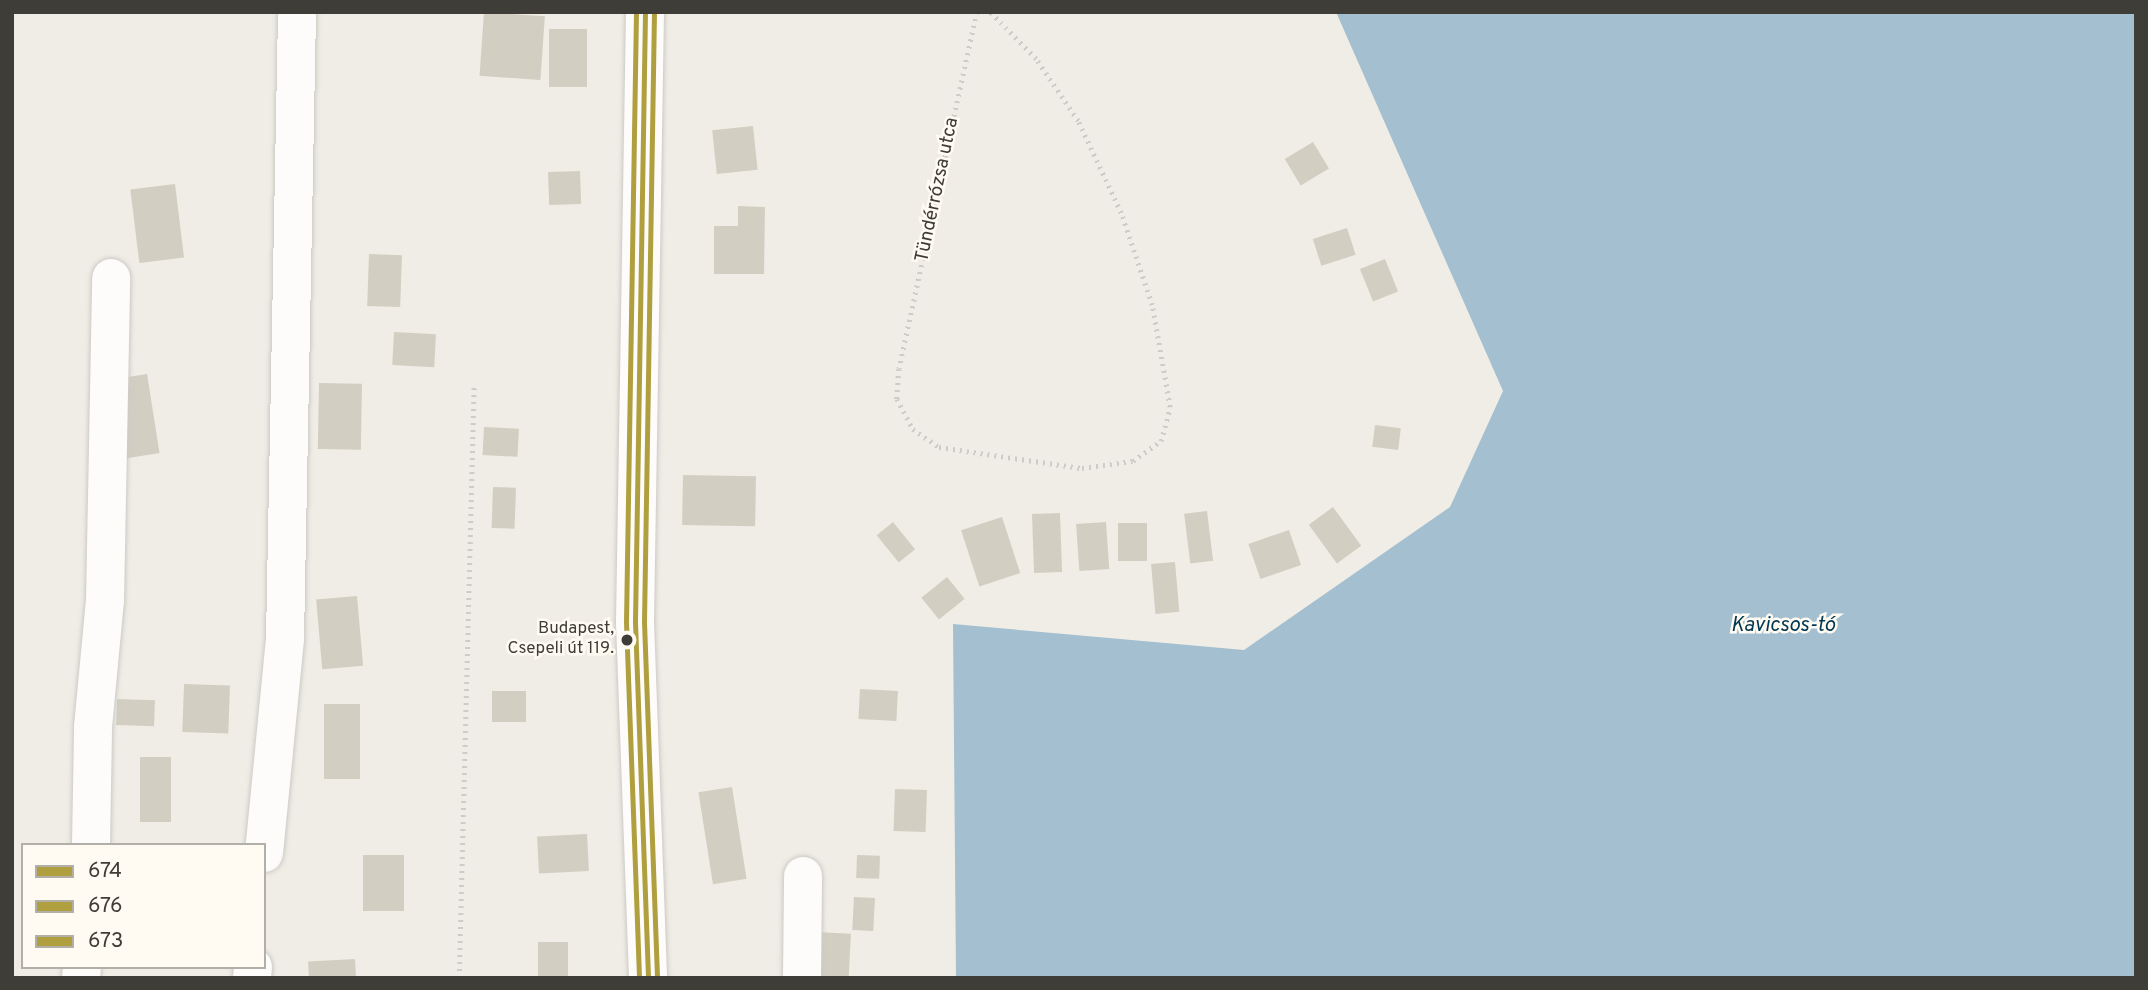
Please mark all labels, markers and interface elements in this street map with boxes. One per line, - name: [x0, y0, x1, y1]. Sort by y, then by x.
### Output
- street label: Tündérrózsa utca: [912, 116, 964, 264]
- water label: Kavicsos-tó: [1731, 613, 1835, 639]
- place label: Budapest, Csepeli út 119.: [508, 620, 614, 660]
- marker: Budapest, Csepeli út 119.: [620, 633, 634, 647]
- legend: [21, 843, 266, 969]
- text: 674: [88, 858, 122, 885]
- text: 676: [88, 893, 123, 920]
- text: 673: [88, 928, 123, 955]

